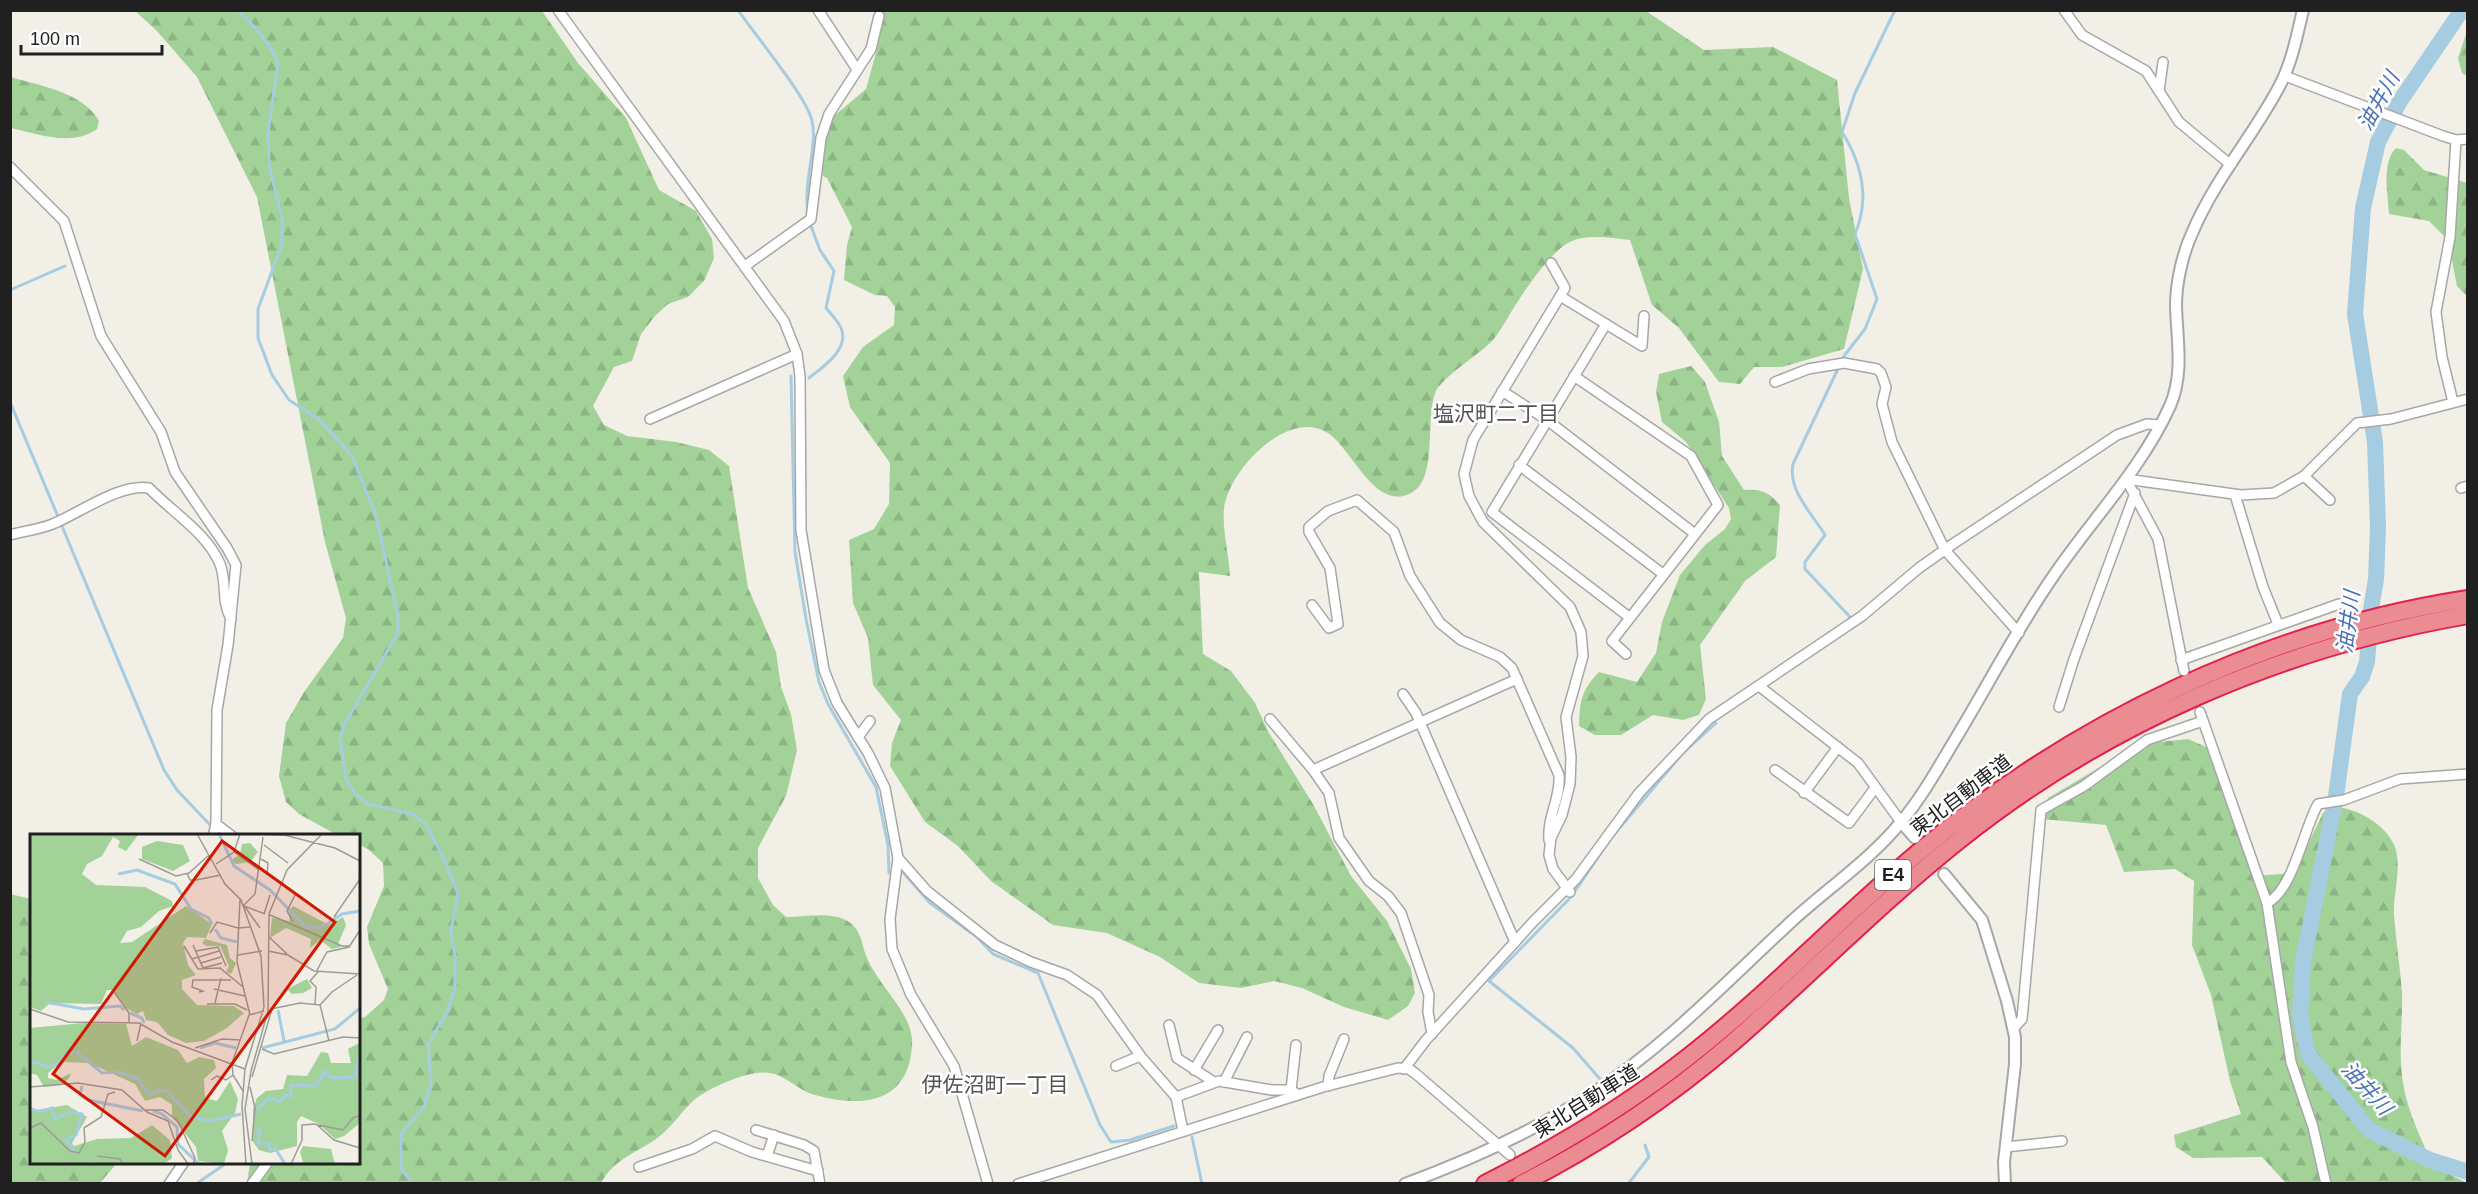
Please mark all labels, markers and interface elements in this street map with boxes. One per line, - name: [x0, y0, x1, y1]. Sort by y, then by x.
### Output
- scale bar: [21, 18, 162, 56]
- text: 100 m: [30, 29, 80, 49]
- water label: 油井川: [2353, 66, 2404, 134]
- district label: 塩沢町二丁目: [1433, 402, 1559, 425]
- water label: 油井川: [2333, 587, 2363, 655]
- street label: 東北自動車道: [1906, 750, 2016, 840]
- inset map: [30, 834, 360, 1164]
- road number: E4: [1875, 860, 1911, 890]
- water label: 油井川: [2337, 1057, 2398, 1121]
- street label: 東北自動車道: [1529, 1060, 1643, 1142]
- district label: 伊佐沼町一丁目: [922, 1073, 1069, 1096]

